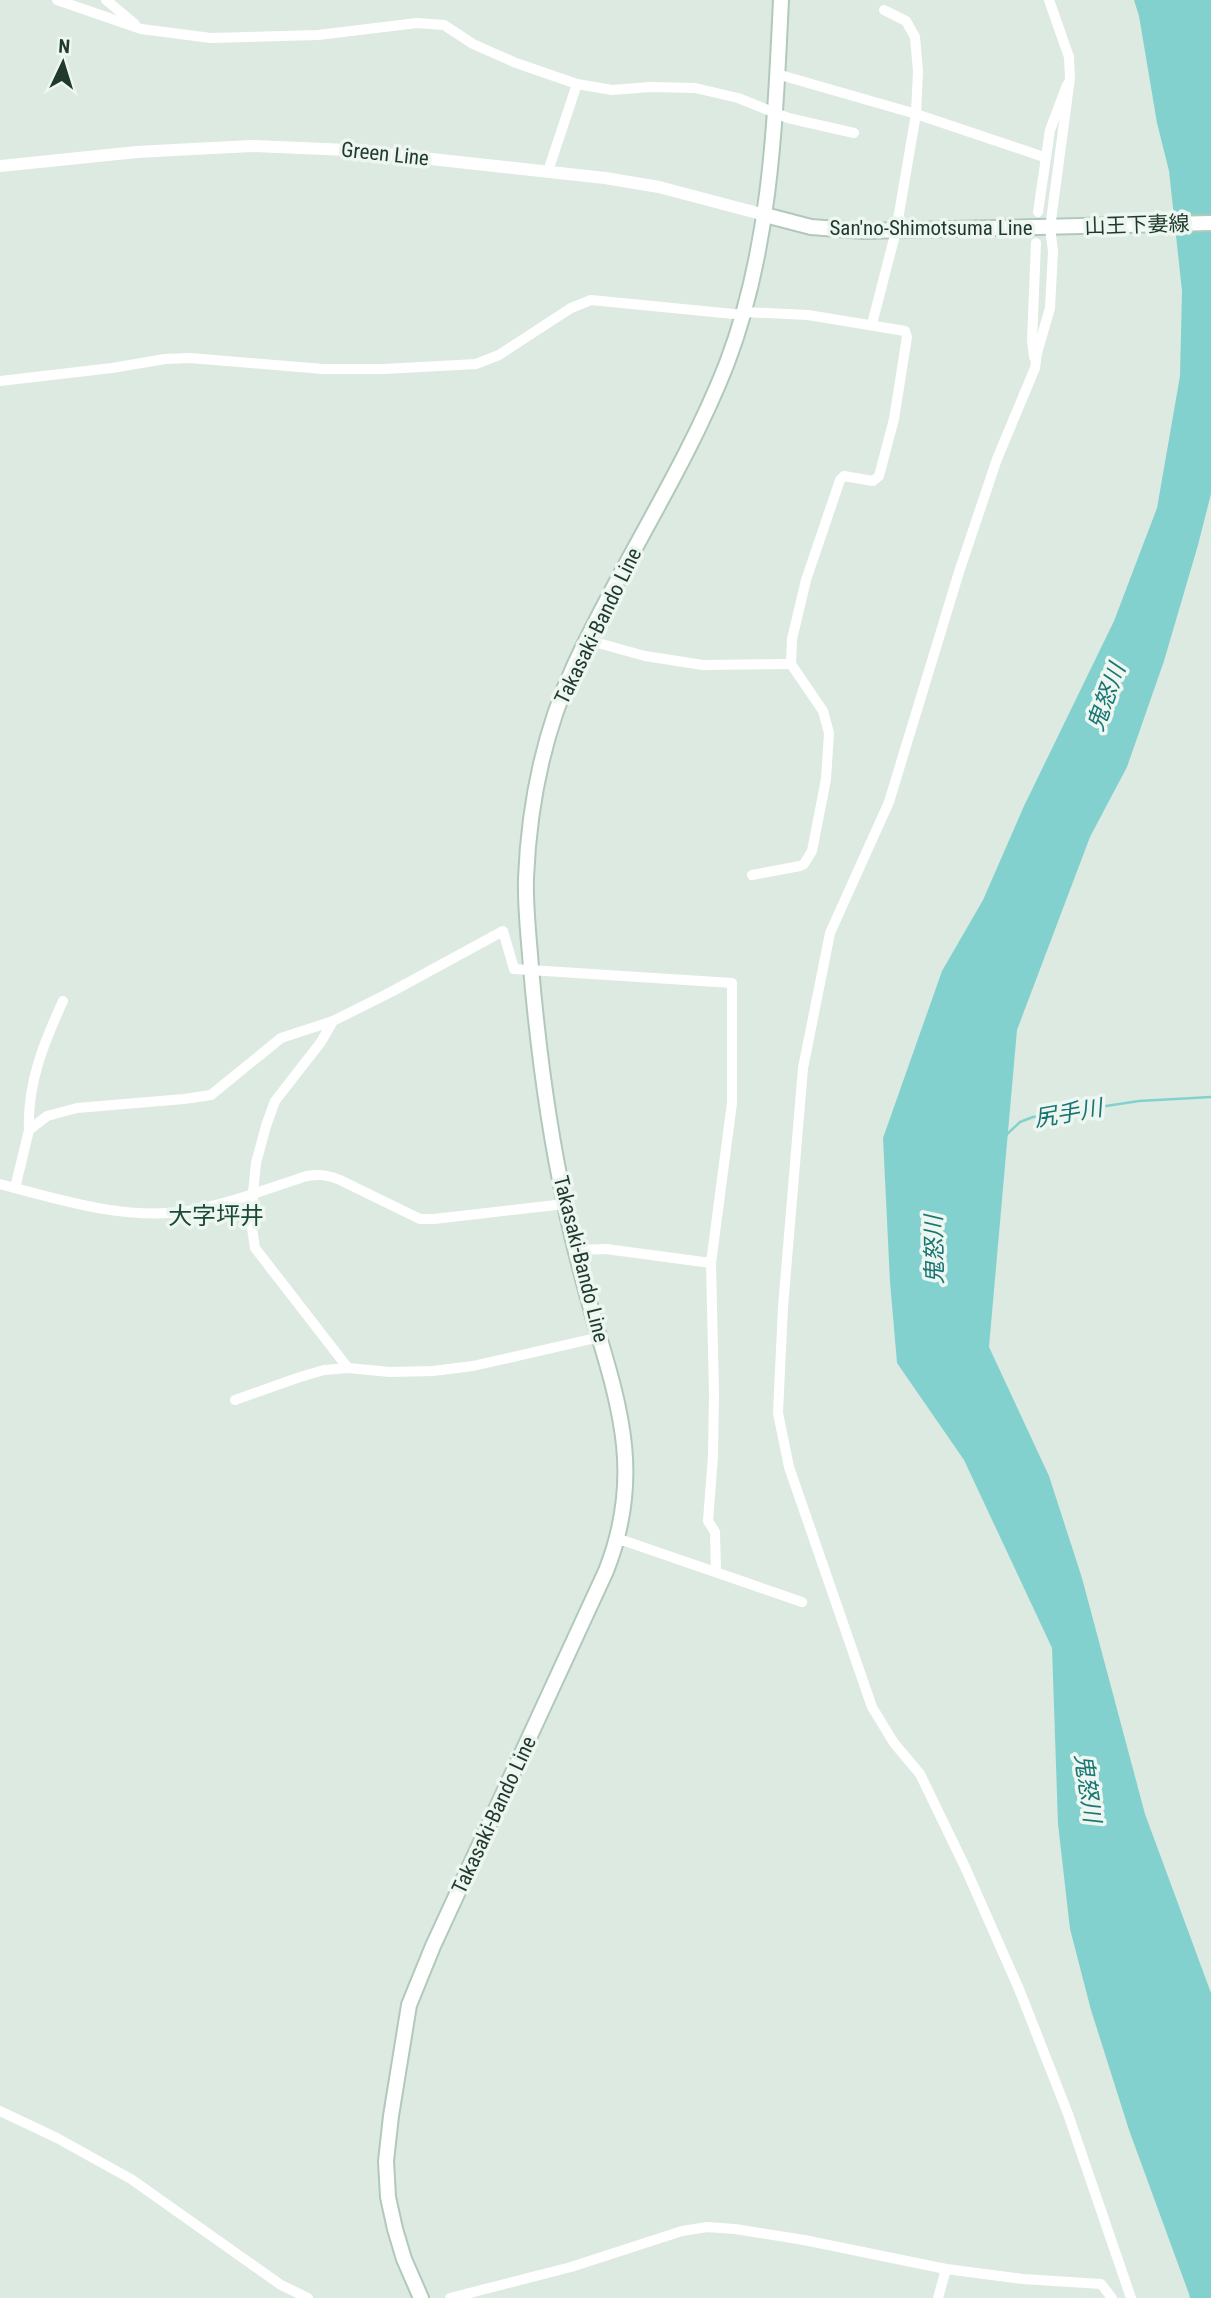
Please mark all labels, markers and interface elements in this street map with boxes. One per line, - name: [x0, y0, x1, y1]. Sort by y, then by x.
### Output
- north arrow: [28, 28, 98, 98]
- text: N: [58, 35, 71, 58]
- street label: Green Line: [340, 137, 430, 171]
- street label: 山王下妻線: [1084, 211, 1190, 239]
- street label: San'no-Shimotsuma Line: [829, 216, 1033, 240]
- street label: Takasaki-Bando Line: [550, 544, 646, 708]
- water label: 鬼怒川: [1082, 657, 1132, 734]
- water label: 尻手川: [1032, 1094, 1107, 1133]
- street label: Takasaki-Bando Line: [549, 1173, 613, 1345]
- district label: 大字坪井: [168, 1202, 264, 1230]
- water label: 鬼怒川: [920, 1212, 949, 1285]
- street label: Takasaki-Bando Line: [447, 1732, 541, 1897]
- water label: 鬼怒川: [1069, 1752, 1106, 1827]

